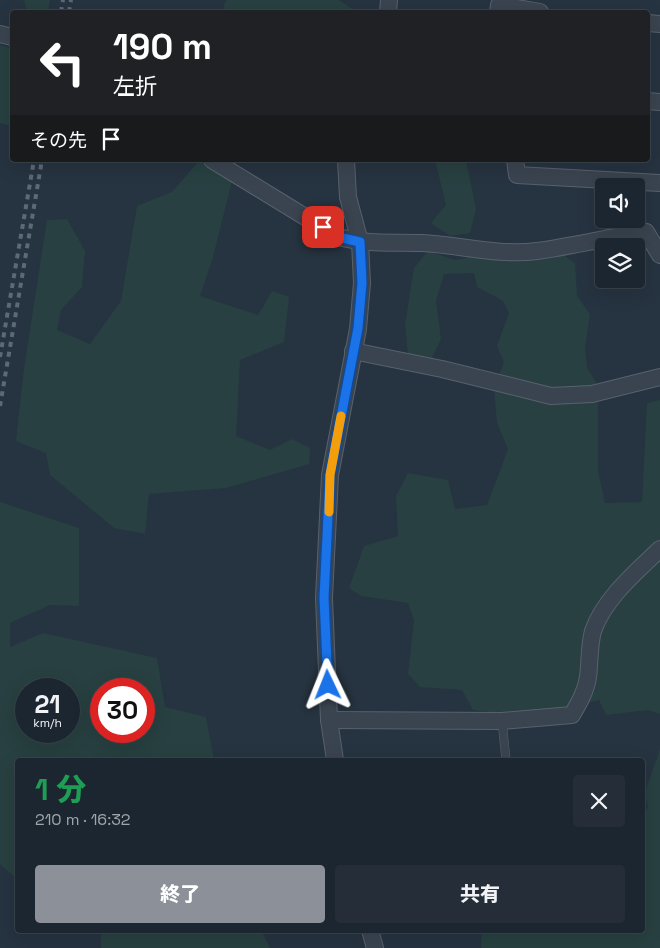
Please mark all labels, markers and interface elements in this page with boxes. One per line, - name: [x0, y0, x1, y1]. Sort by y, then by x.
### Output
- text: 190 m: [113, 25, 212, 69]
- icon: left: [30, 30, 95, 95]
- text: 左折: [113, 72, 157, 100]
- icon: arrive: [97, 125, 125, 153]
- text: その先: [30, 128, 87, 153]
- map controls: [595, 178, 645, 288]
- button: sound: [595, 178, 645, 228]
- pin: [302, 206, 344, 248]
- icon: arrive: [309, 213, 337, 241]
- button: layers: [595, 238, 645, 288]
- position arrow: [301, 658, 353, 710]
- speed limit sign: 30: [90, 678, 155, 743]
- text: 21: [34, 688, 61, 720]
- text: km/h: [33, 715, 62, 731]
- text: 1 分: [35, 770, 86, 809]
- button: close: [573, 775, 625, 827]
- text: 210 m · 16:32: [35, 809, 131, 830]
- button: 終了: [35, 865, 325, 923]
- button: 共有: [335, 865, 625, 923]

